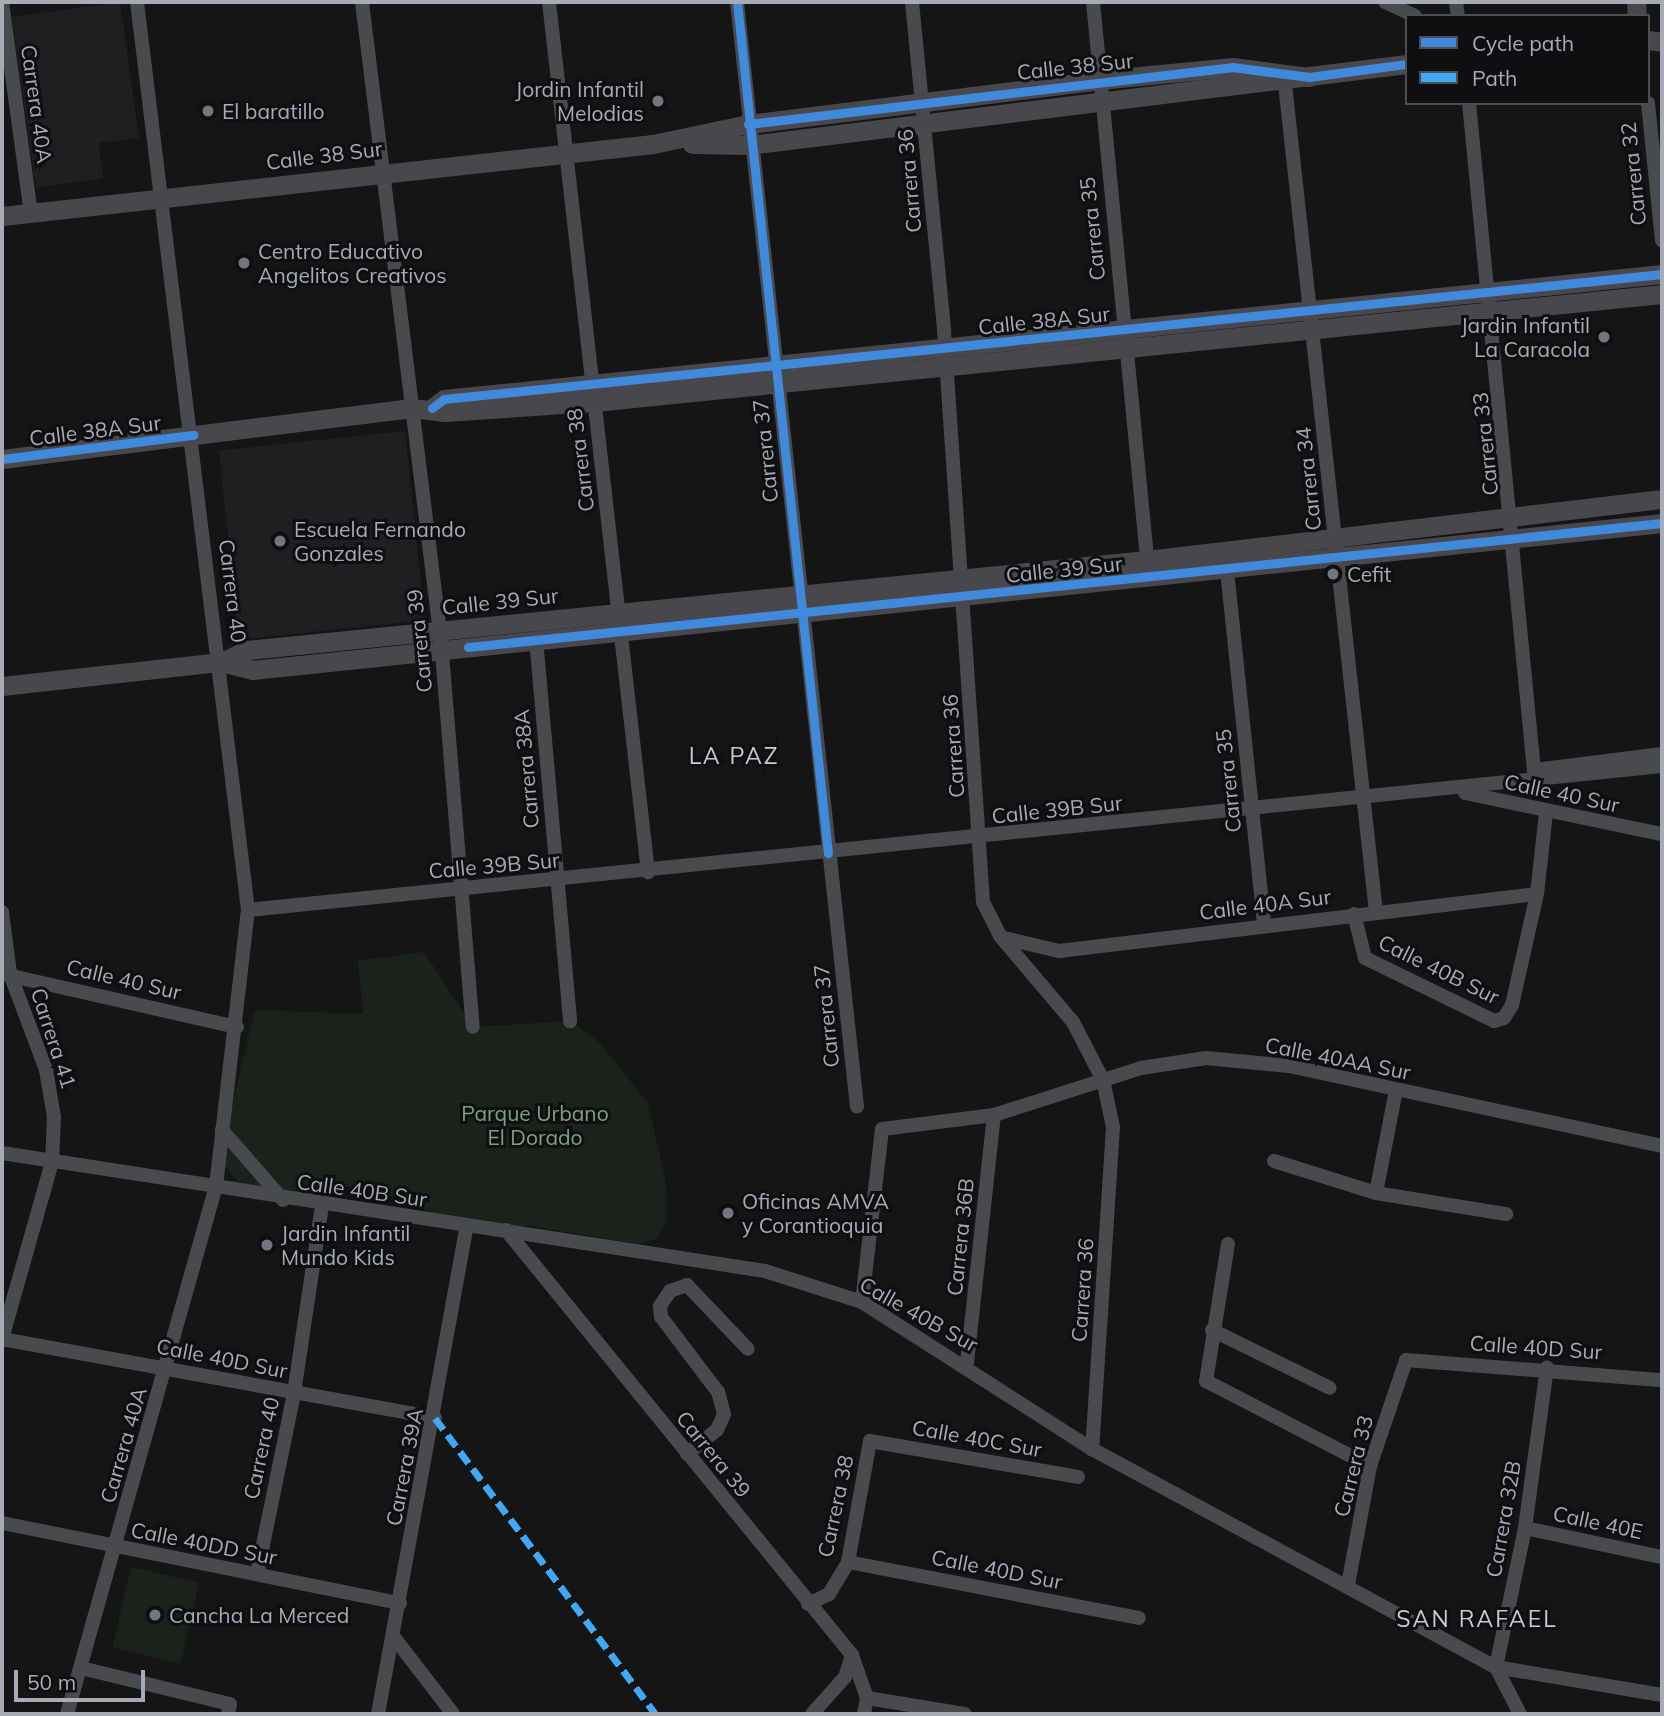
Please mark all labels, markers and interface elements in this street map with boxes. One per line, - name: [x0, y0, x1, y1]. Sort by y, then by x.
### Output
- legend: [1405, 14, 1650, 105]
- text: Cycle path: [1472, 30, 1574, 56]
- street label: Carrera 40A: [16, 43, 58, 165]
- street label: Calle 38 Sur: [1015, 47, 1135, 85]
- text: Path: [1472, 65, 1517, 91]
- place label: Jordin Infantil Melodias: [515, 76, 644, 126]
- marker: Jordin Infantil Melodias: [650, 93, 666, 109]
- place label: El baratillo: [222, 98, 324, 124]
- marker: El baratillo: [200, 103, 216, 119]
- street label: Carrera 32: [1615, 121, 1651, 227]
- street label: Carrera 36: [892, 128, 926, 234]
- street label: Calle 38 Sur: [264, 135, 384, 175]
- street label: Carrera 35: [1074, 176, 1110, 282]
- place label: Centro Educativo Angelitos Creativos: [258, 238, 447, 288]
- marker: Centro Educativo Angelitos Creativos: [236, 255, 252, 271]
- street label: Calle 38A Sur: [977, 301, 1111, 339]
- place label: Jardin Infantil La Caracola: [1461, 312, 1590, 362]
- marker: Jardin Infantil La Caracola: [1596, 329, 1612, 345]
- street label: Carrera 33: [1467, 391, 1503, 497]
- street label: Carrera 37: [747, 398, 783, 504]
- street label: Carrera 38: [561, 407, 599, 513]
- street label: Calle 38A Sur: [28, 409, 162, 451]
- street label: Carrera 34: [1290, 426, 1326, 532]
- place label: Escuela Fernando Gonzales: [294, 516, 466, 566]
- marker: Escuela Fernando Gonzales: [272, 533, 288, 549]
- street label: Carrera 40: [214, 538, 252, 644]
- street label: Calle 39 Sur: [1004, 550, 1124, 588]
- place label: Cefit: [1347, 561, 1391, 587]
- marker: Cefit: [1325, 566, 1341, 582]
- street label: Calle 39 Sur: [440, 582, 560, 620]
- street label: Carrera 39: [401, 588, 437, 694]
- street label: Carrera 36: [937, 693, 969, 799]
- street label: Carrera 38A: [508, 708, 544, 830]
- street label: Carrera 35: [1210, 728, 1246, 834]
- district label: LA PAZ: [689, 742, 779, 770]
- street label: Calle 40 Sur: [1502, 769, 1622, 817]
- street label: Calle 39B Sur: [990, 790, 1124, 828]
- street label: Calle 39B Sur: [427, 847, 561, 883]
- street label: Calle 40A Sur: [1198, 883, 1332, 925]
- street label: Calle 40B Sur: [1374, 929, 1504, 1009]
- street label: Calle 40 Sur: [64, 954, 184, 1004]
- street label: Carrera 37: [808, 963, 844, 1069]
- street label: Carrera 41: [26, 985, 82, 1091]
- street label: Calle 40AA Sur: [1263, 1032, 1413, 1084]
- park label: Parque Urbano El Dorado: [461, 1100, 609, 1150]
- street label: Calle 40B Sur: [295, 1168, 429, 1212]
- street label: Carrera 36B: [941, 1177, 979, 1297]
- place label: Oficinas AMVA y Corantioquia: [742, 1188, 889, 1238]
- marker: Oficinas AMVA y Corantioquia: [720, 1205, 736, 1221]
- place label: Jardin Infantil Mundo Kids: [281, 1220, 410, 1270]
- marker: Jardin Infantil Mundo Kids: [259, 1237, 275, 1253]
- street label: Carrera 36: [1066, 1237, 1098, 1343]
- street label: Calle 40B Sur: [855, 1271, 983, 1357]
- street label: Calle 40D Sur: [1469, 1330, 1603, 1364]
- street label: Calle 40D Sur: [154, 1333, 290, 1383]
- street label: Carrera 40A: [94, 1384, 152, 1506]
- street label: Carrera 40: [238, 1395, 284, 1501]
- street label: Carrera 39A: [380, 1406, 428, 1528]
- street label: Carrera 39: [671, 1406, 757, 1502]
- street label: Carrera 33: [1328, 1413, 1378, 1519]
- street label: Calle 40C Sur: [910, 1414, 1044, 1462]
- street label: Carrera 38: [812, 1453, 858, 1559]
- street label: Carrera 32B: [1480, 1459, 1526, 1579]
- street label: Calle 40E: [1551, 1500, 1645, 1544]
- street label: Calle 40DD Sur: [129, 1516, 279, 1570]
- street label: Calle 40D Sur: [929, 1544, 1065, 1594]
- place label: Cancha La Merced: [169, 1602, 349, 1628]
- district label: SAN RAFAEL: [1398, 1605, 1556, 1633]
- marker: Cancha La Merced: [147, 1607, 163, 1623]
- scale bar: [18, 1656, 149, 1700]
- text: 50 m: [27, 1669, 76, 1695]

